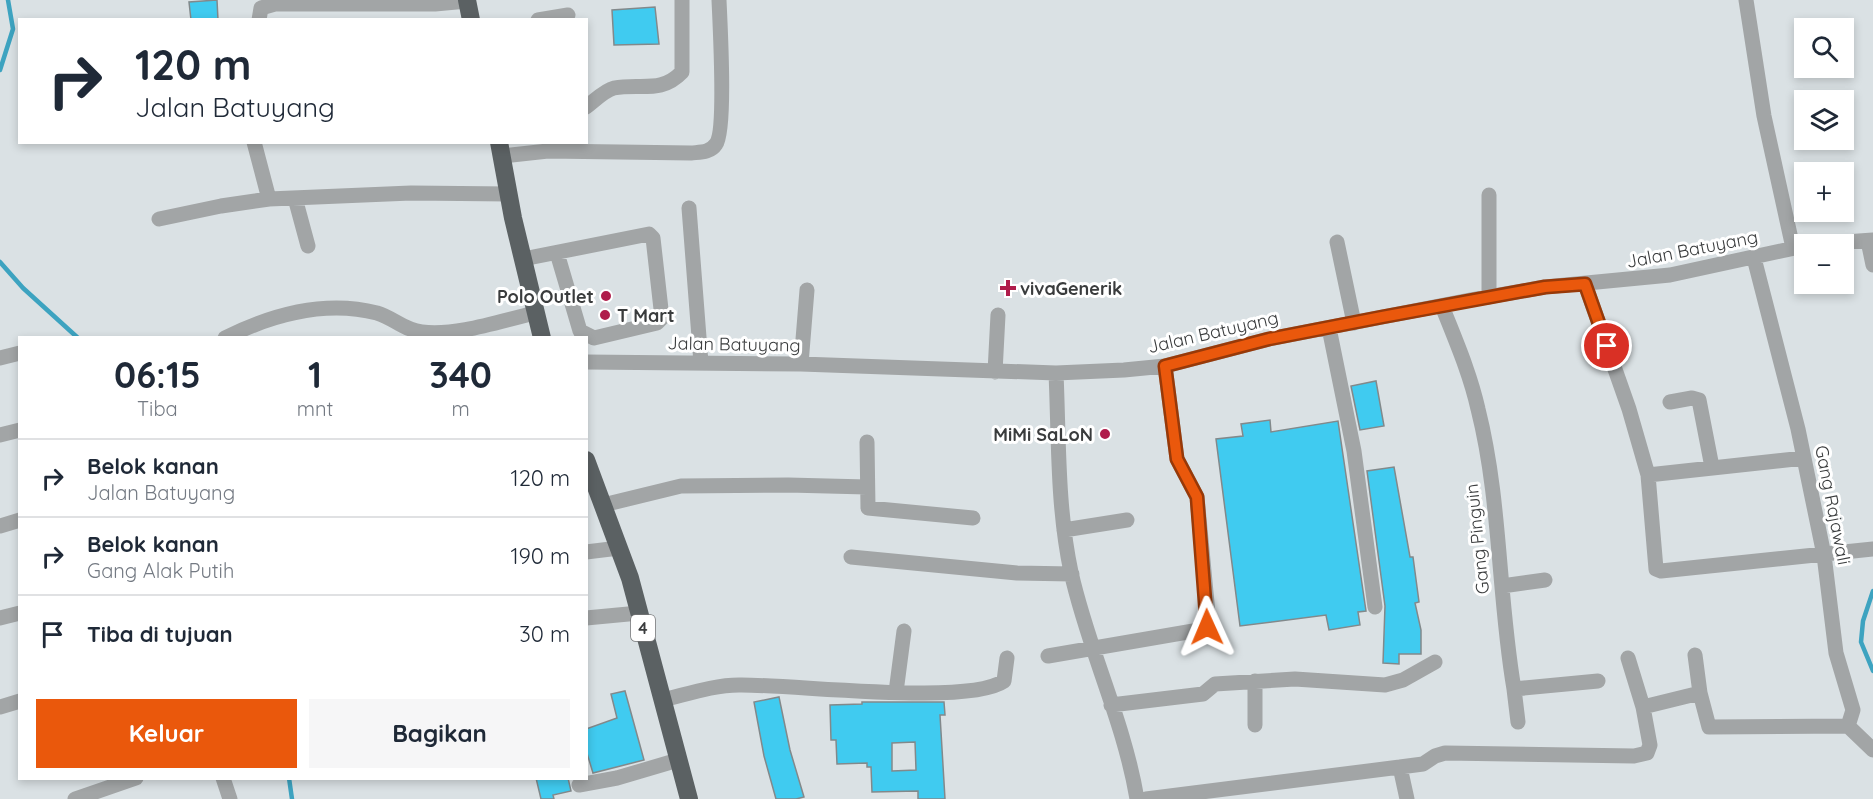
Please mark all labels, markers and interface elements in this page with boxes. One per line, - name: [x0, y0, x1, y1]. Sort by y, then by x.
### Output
- map controls: [1794, 18, 1854, 294]
- button: search: [1794, 18, 1854, 78]
- text: 120 m: [135, 38, 252, 91]
- icon: right: [36, 42, 114, 120]
- text: Jalan Batuyang: [135, 90, 335, 124]
- button: layers: [1794, 90, 1854, 150]
- button: +: [1794, 162, 1854, 222]
- street label: Jalan Batuyang: [1624, 225, 1760, 273]
- button: −: [1794, 234, 1854, 294]
- place label: vivaGenerik: [1020, 277, 1122, 300]
- marker: vivaGenerik: [1001, 281, 1015, 295]
- place label: Polo Outlet: [497, 285, 594, 308]
- marker: Polo Outlet: [599, 289, 613, 303]
- place label: T Mart: [617, 304, 675, 327]
- street label: Jalan Batuyang: [1145, 306, 1281, 358]
- marker: T Mart: [598, 308, 612, 322]
- pin: [1581, 320, 1632, 371]
- icon: arrive: [1590, 329, 1623, 362]
- street label: Jalan Batuyang: [667, 331, 801, 357]
- text: 06:15: [114, 352, 201, 397]
- text: 1: [308, 352, 322, 397]
- text: 340: [429, 352, 492, 397]
- text: Tiba: [137, 396, 178, 421]
- text: mnt: [297, 396, 333, 421]
- text: m: [452, 396, 470, 421]
- place label: MiMi SaLoN: [993, 423, 1093, 446]
- marker: MiMi SaLoN: [1098, 427, 1112, 441]
- street label: Gang Rajawali: [1810, 443, 1856, 567]
- text: Belok kanan: [87, 452, 219, 480]
- icon: right: [36, 462, 69, 495]
- text: 120 m: [511, 464, 570, 492]
- text: Jalan Batuyang: [87, 480, 235, 505]
- street label: Gang Pinguin: [1460, 483, 1494, 595]
- text: Belok kanan: [87, 530, 219, 558]
- icon: right: [36, 540, 69, 573]
- text: 190 m: [510, 542, 570, 570]
- text: Gang Alak Putih: [87, 558, 234, 583]
- position arrow: [1175, 595, 1239, 659]
- road number: 4: [631, 615, 655, 641]
- icon: arrive: [36, 618, 69, 651]
- text: Tiba di tujuan: [87, 620, 233, 648]
- text: 30 m: [519, 620, 570, 648]
- button: Keluar: [36, 699, 297, 768]
- button: Bagikan: [309, 699, 570, 768]

